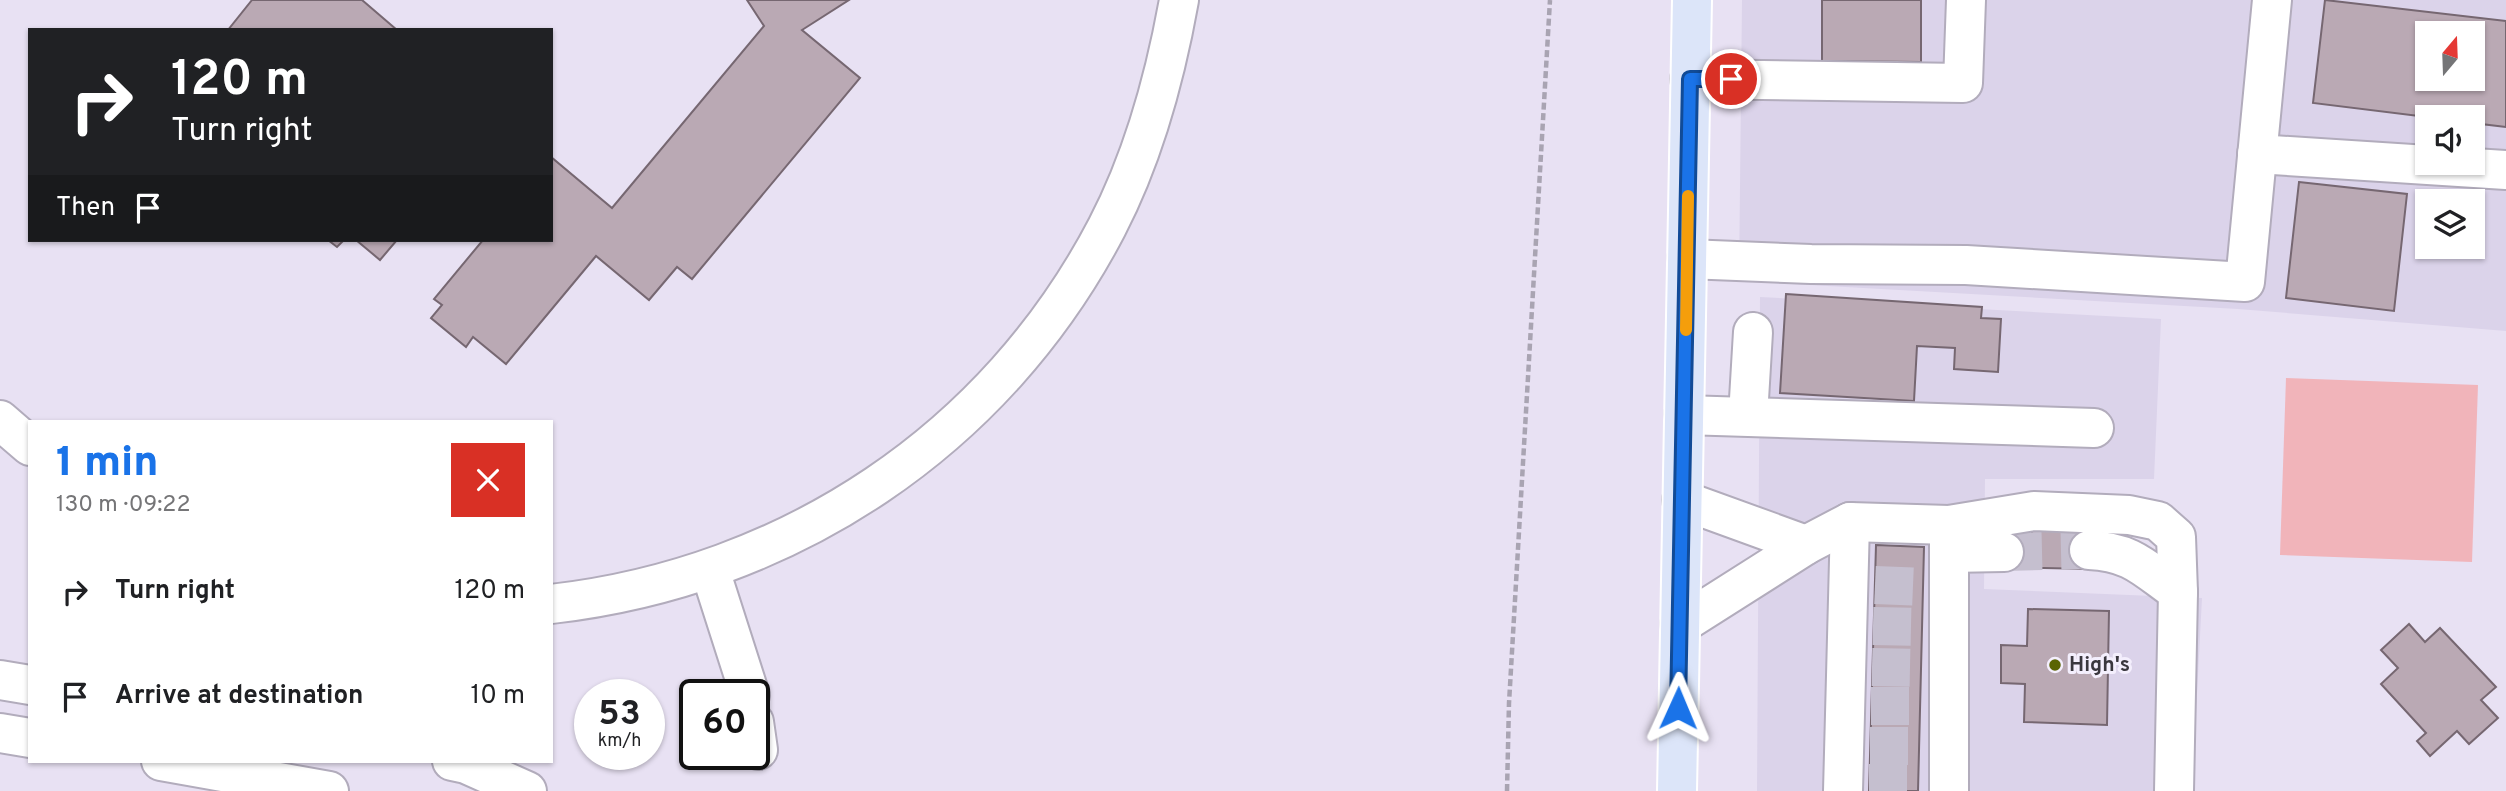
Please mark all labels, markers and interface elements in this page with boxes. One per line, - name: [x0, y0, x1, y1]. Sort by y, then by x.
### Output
- north arrow: [2415, 21, 2485, 91]
- map controls: [2415, 21, 2485, 259]
- pin: [1701, 49, 1761, 109]
- text: 120 m: [171, 51, 308, 113]
- icon: right: [56, 56, 147, 147]
- icon: arrive: [1712, 60, 1750, 98]
- button: sound: [2415, 105, 2485, 175]
- text: Turn right: [171, 112, 313, 152]
- icon: arrive: [129, 189, 167, 227]
- button: layers: [2415, 189, 2485, 259]
- text: Then: [56, 192, 115, 225]
- text: 1 min: [56, 438, 159, 491]
- button: close: [451, 443, 525, 517]
- text: 130 m · 09:22: [56, 491, 190, 520]
- icon: right: [56, 573, 94, 611]
- text: Turn right: [115, 575, 235, 608]
- text: 120 m: [455, 575, 525, 608]
- place label: High's: [2069, 652, 2130, 679]
- marker: High's: [2047, 657, 2063, 673]
- position arrow: [1641, 671, 1715, 745]
- icon: arrive: [56, 678, 94, 716]
- speed limit sign: 60: [679, 679, 770, 770]
- text: Arrive at destination: [115, 680, 363, 713]
- text: 10 m: [470, 680, 525, 713]
- text: 53: [598, 693, 641, 737]
- text: km/h: [598, 730, 641, 753]

